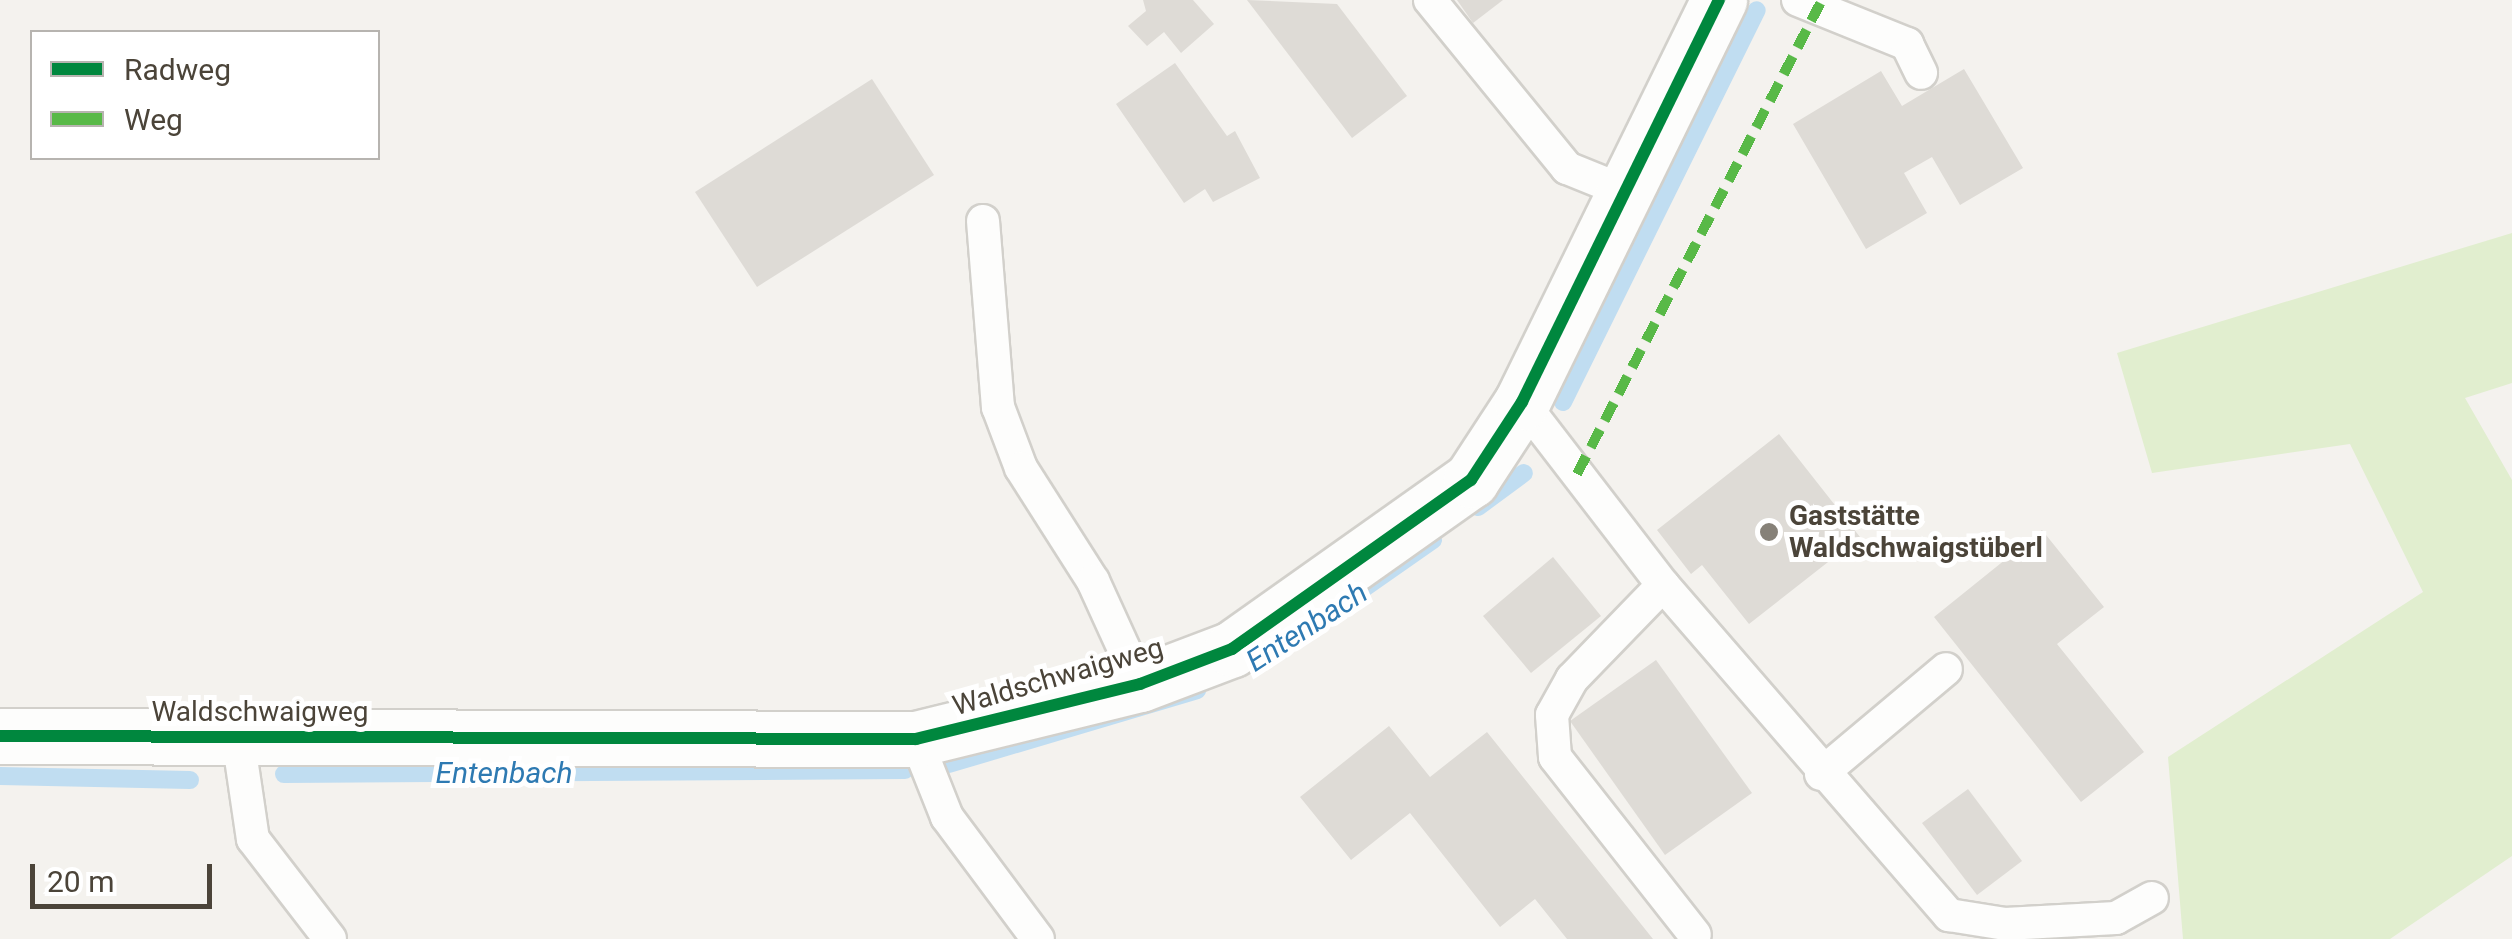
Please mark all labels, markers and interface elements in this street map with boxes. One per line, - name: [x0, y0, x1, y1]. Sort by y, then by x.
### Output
- legend: [30, 30, 380, 160]
- text: Radweg: [124, 52, 231, 87]
- text: Weg: [124, 102, 183, 137]
- place label: Gaststätte Waldschwaigstüberl: [1789, 499, 2043, 565]
- marker: Gaststätte Waldschwaigstüberl: [1758, 521, 1780, 543]
- water label: Entenbach: [1240, 575, 1374, 679]
- street label: Waldschwaigweg: [949, 631, 1167, 723]
- street label: Waldschwaigweg: [151, 695, 369, 729]
- water label: Entenbach: [435, 755, 573, 791]
- scale bar: [35, 844, 218, 906]
- text: 20 m: [47, 864, 114, 899]

